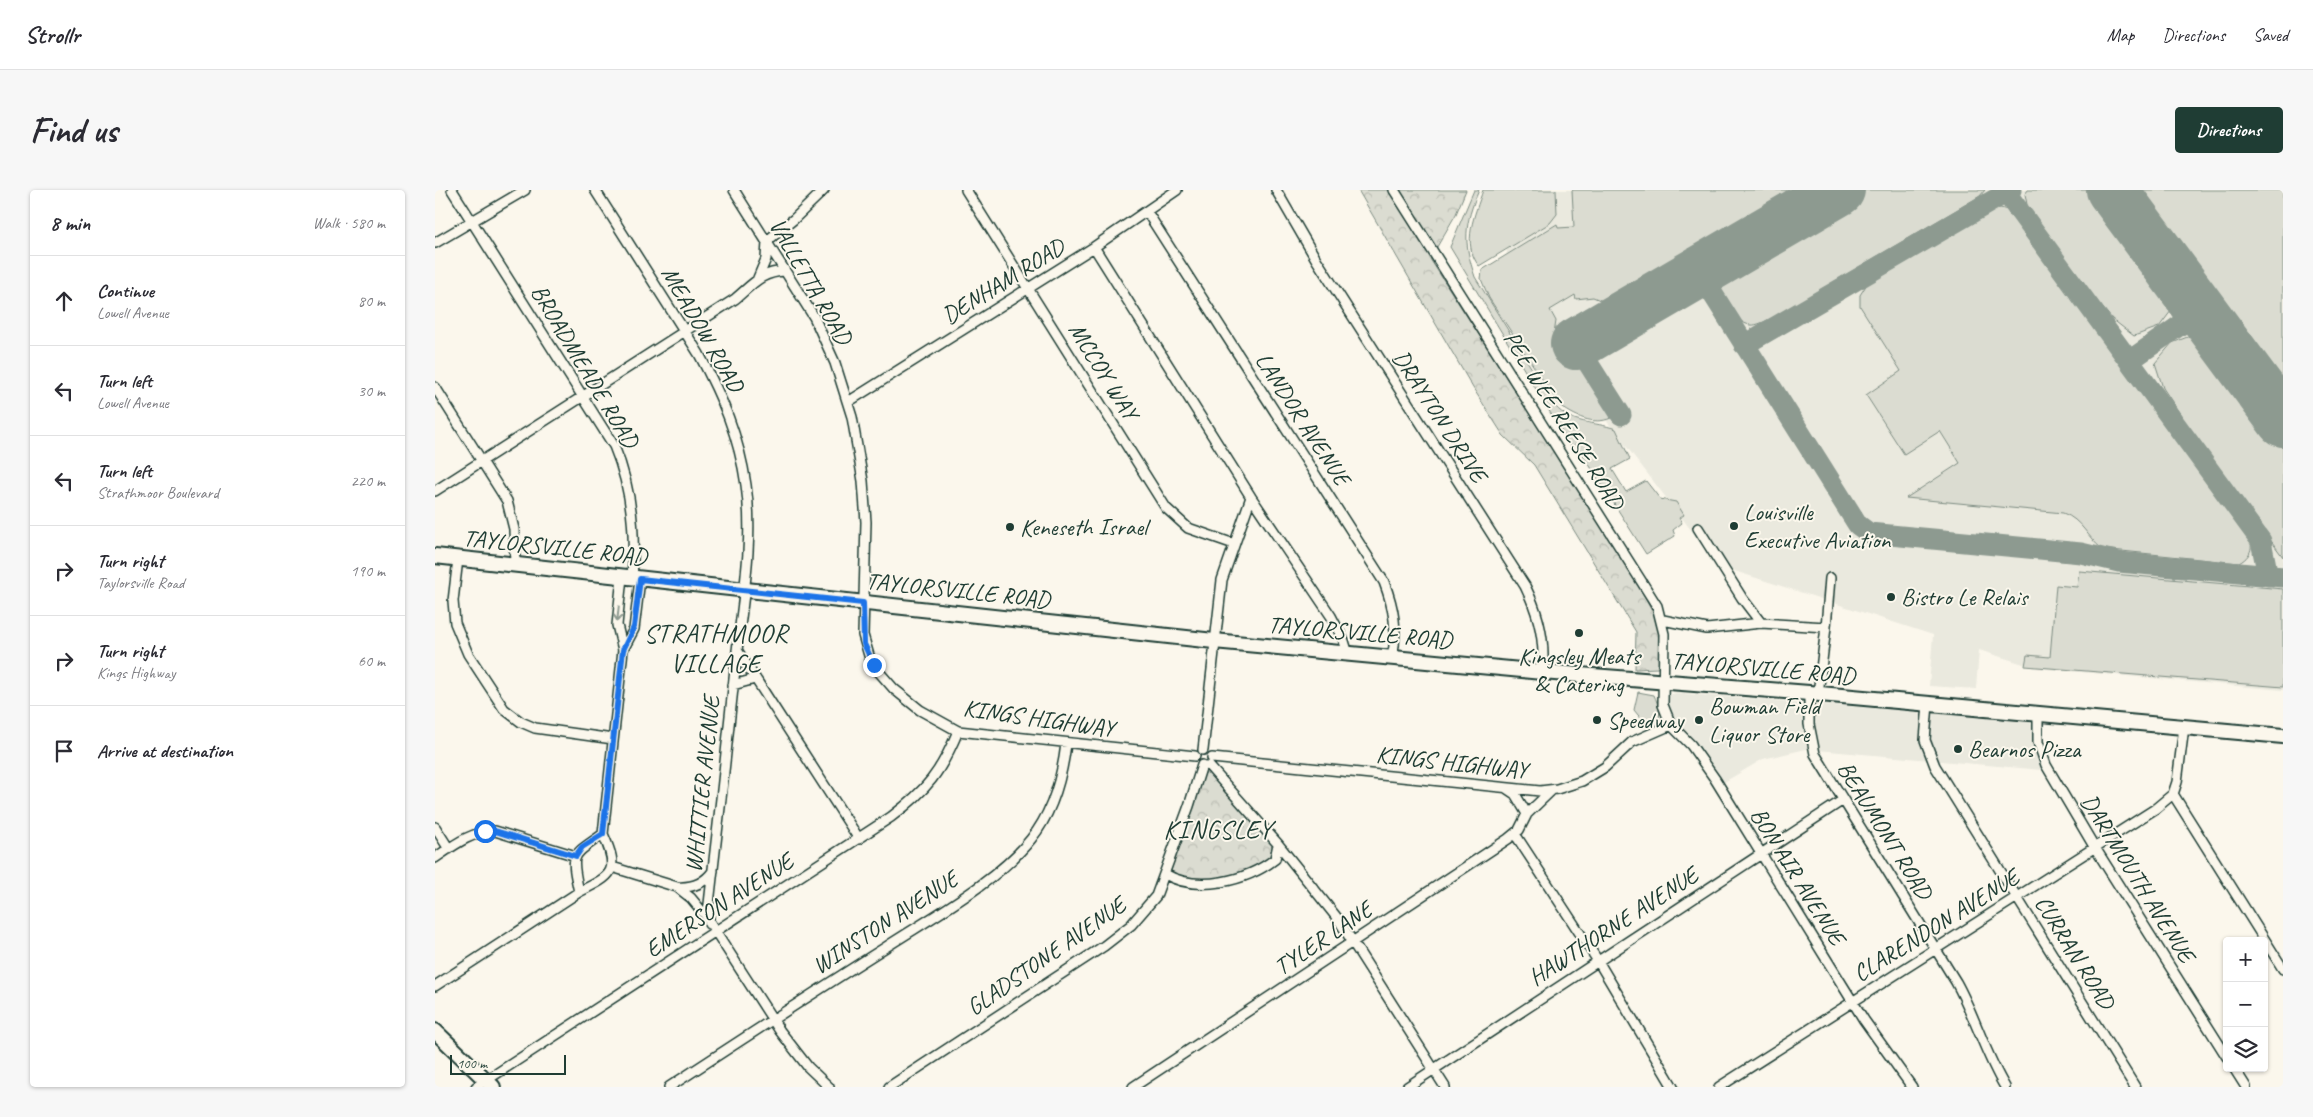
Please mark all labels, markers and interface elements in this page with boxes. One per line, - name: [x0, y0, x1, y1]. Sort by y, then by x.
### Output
- text: Strollr: [25, 20, 80, 50]
- text: Map: [2107, 24, 2134, 46]
- text: Directions: [2162, 24, 2225, 46]
- text: Saved: [2253, 24, 2288, 46]
- button: Directions: [2175, 107, 2283, 153]
- text: Find us: [30, 108, 117, 153]
- text: 8 min: [50, 210, 90, 236]
- street label: VALLETTA ROAD: [763, 212, 860, 351]
- text: Walk · 580 m: [313, 213, 385, 233]
- street label: DENHAM ROAD: [936, 230, 1071, 330]
- street label: MEADOW ROAD: [655, 261, 752, 399]
- text: Continue: [97, 279, 154, 303]
- street label: BROADMEADE ROAD: [525, 279, 647, 455]
- icon: ahead: [50, 287, 78, 315]
- text: 80 m: [358, 291, 385, 311]
- text: Lowell Avenue: [97, 303, 169, 323]
- street label: MCCOY WAY: [1062, 317, 1147, 428]
- street label: PEE WEE REESE ROAD: [1497, 325, 1632, 517]
- street label: DRAYTON DRIVE: [1386, 344, 1496, 490]
- street label: LANDOR AVENUE: [1249, 347, 1359, 494]
- text: Turn left: [97, 369, 152, 393]
- icon: left: [50, 377, 78, 405]
- text: 30 m: [358, 381, 385, 401]
- text: Lowell Avenue: [97, 393, 169, 413]
- text: Turn left: [97, 459, 152, 483]
- icon: left: [50, 467, 78, 495]
- text: 220 m: [351, 471, 385, 491]
- text: Strathmoor Boulevard: [97, 483, 219, 503]
- place label: Louisville Executive Aviation: [1744, 497, 1891, 555]
- place label: Keneseth Israel: [1020, 512, 1151, 542]
- marker: Louisville Executive Aviation: [1728, 520, 1740, 532]
- marker: Keneseth Israel: [1004, 521, 1016, 533]
- street label: TAYLORSVILLE ROAD: [462, 522, 650, 572]
- text: Turn right: [97, 549, 164, 573]
- icon: right: [50, 557, 78, 585]
- text: 190 m: [351, 561, 385, 581]
- street label: TAYLORSVILLE ROAD: [865, 565, 1053, 615]
- text: Taylorsville Road: [97, 573, 184, 593]
- place label: Bistro Le Relais: [1901, 582, 2029, 612]
- marker: Bistro Le Relais: [1885, 591, 1897, 603]
- one-way arrow: [613, 606, 623, 622]
- street label: TAYLORSVILLE ROAD: [1267, 609, 1455, 655]
- district label: STRATHMOOR VILLAGE: [644, 617, 790, 680]
- marker: Kingsley Meats & Catering: [1573, 627, 1585, 639]
- text: Turn right: [97, 639, 164, 663]
- place label: Kingsley Meats & Catering: [1518, 641, 1643, 699]
- street label: TAYLORSVILLE ROAD: [1670, 645, 1858, 691]
- icon: right: [50, 647, 78, 675]
- text: 60 m: [358, 651, 385, 671]
- route end: [863, 654, 886, 677]
- text: Kings Highway: [97, 663, 176, 683]
- street label: WHITTIER AVENUE: [678, 691, 727, 874]
- place label: Bowman Field Liquor Store: [1709, 691, 1824, 749]
- street label: KINGS HIGHWAY: [962, 693, 1119, 744]
- place label: Speedway: [1607, 705, 1685, 735]
- marker: Speedway: [1591, 714, 1603, 726]
- marker: Bowman Field Liquor Store: [1693, 714, 1705, 726]
- place label: Bearnos Pizza: [1968, 734, 2082, 764]
- icon: arrive: [50, 737, 78, 765]
- text: Arrive at destination: [97, 739, 233, 763]
- street label: KINGS HIGHWAY: [1375, 739, 1532, 785]
- marker: Bearnos Pizza: [1952, 743, 1964, 755]
- street label: BEAUMONT ROAD: [1831, 756, 1940, 906]
- street label: DARTMOUTH AVENUE: [2074, 788, 2204, 970]
- street label: BON AIR AVENUE: [1744, 802, 1854, 953]
- district label: KINGSLEY: [1163, 813, 1276, 846]
- route start: [474, 820, 497, 843]
- street label: EMERSON AVENUE: [639, 844, 801, 964]
- street label: HAWTHORNE AVENUE: [1522, 858, 1706, 992]
- street label: CLARENDON AVENUE: [1847, 860, 2027, 988]
- street label: WINSTON AVENUE: [806, 862, 966, 980]
- street label: GLADSTONE AVENUE: [961, 888, 1134, 1022]
- street label: CURRAN ROAD: [2028, 890, 2123, 1016]
- street label: TYLER LANE: [1268, 893, 1380, 982]
- map controls: [2223, 937, 2268, 1072]
- button: +: [2223, 937, 2268, 982]
- button: −: [2223, 982, 2268, 1027]
- button: layers: [2223, 1027, 2268, 1072]
- scale bar: [450, 1052, 566, 1075]
- text: 100 m: [457, 1055, 487, 1072]

